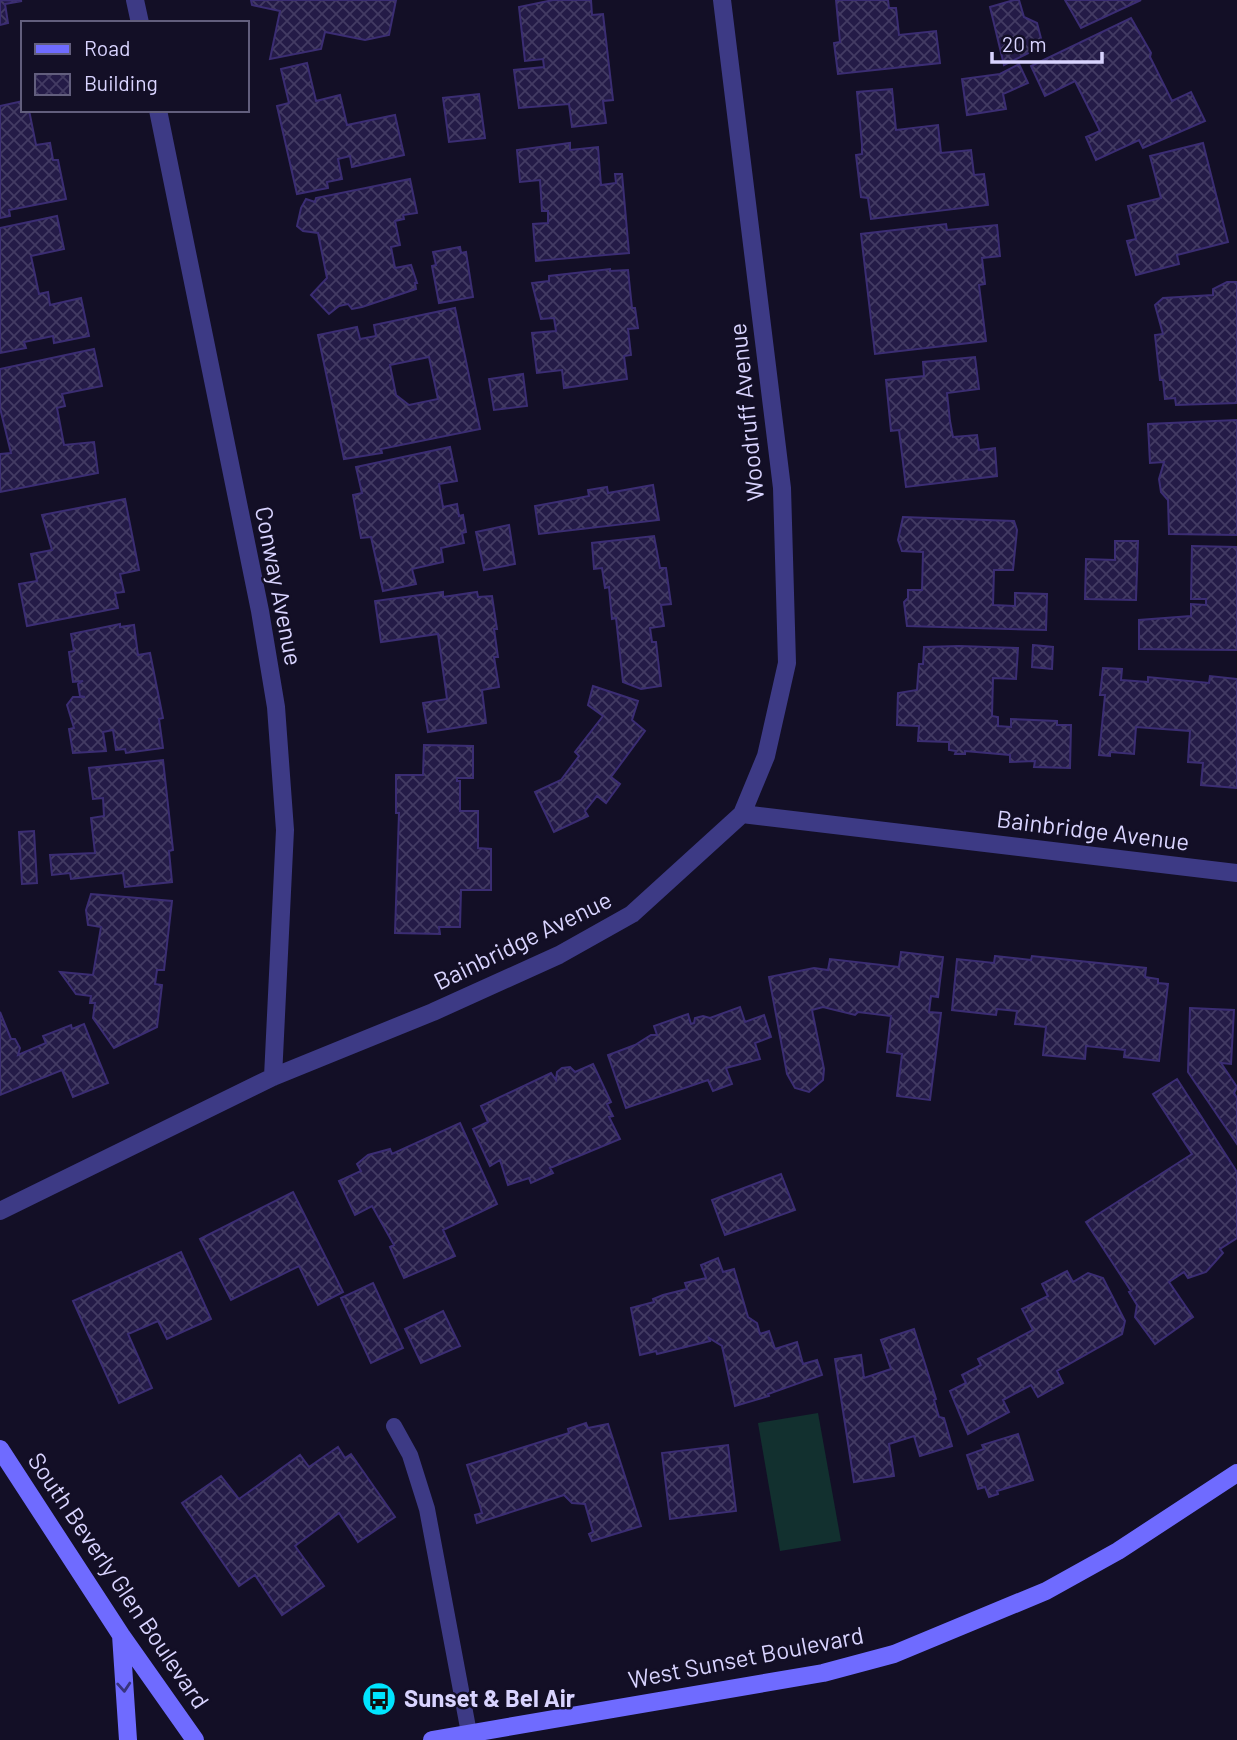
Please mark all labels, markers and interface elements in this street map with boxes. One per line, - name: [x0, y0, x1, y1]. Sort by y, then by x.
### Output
- legend: [21, 21, 248, 112]
- scale bar: [992, 21, 1102, 65]
- text: 20 m: [1002, 31, 1047, 56]
- text: Road: [84, 35, 130, 60]
- text: Building: [84, 70, 158, 95]
- street label: Woodruff Avenue: [722, 322, 769, 503]
- street label: Conway Avenue: [250, 504, 309, 668]
- street label: Bainbridge Avenue: [995, 803, 1191, 856]
- street label: Bainbridge Avenue: [429, 884, 616, 995]
- street label: South Beverly Glen Boulevard: [23, 1447, 216, 1714]
- street label: West Sunset Boulevard: [626, 1619, 866, 1694]
- bus stop icon: Sunset & Bel Air: [360, 1680, 398, 1718]
- one-way arrow: [116, 1682, 131, 1693]
- place label: Sunset & Bel Air: [404, 1683, 575, 1712]

